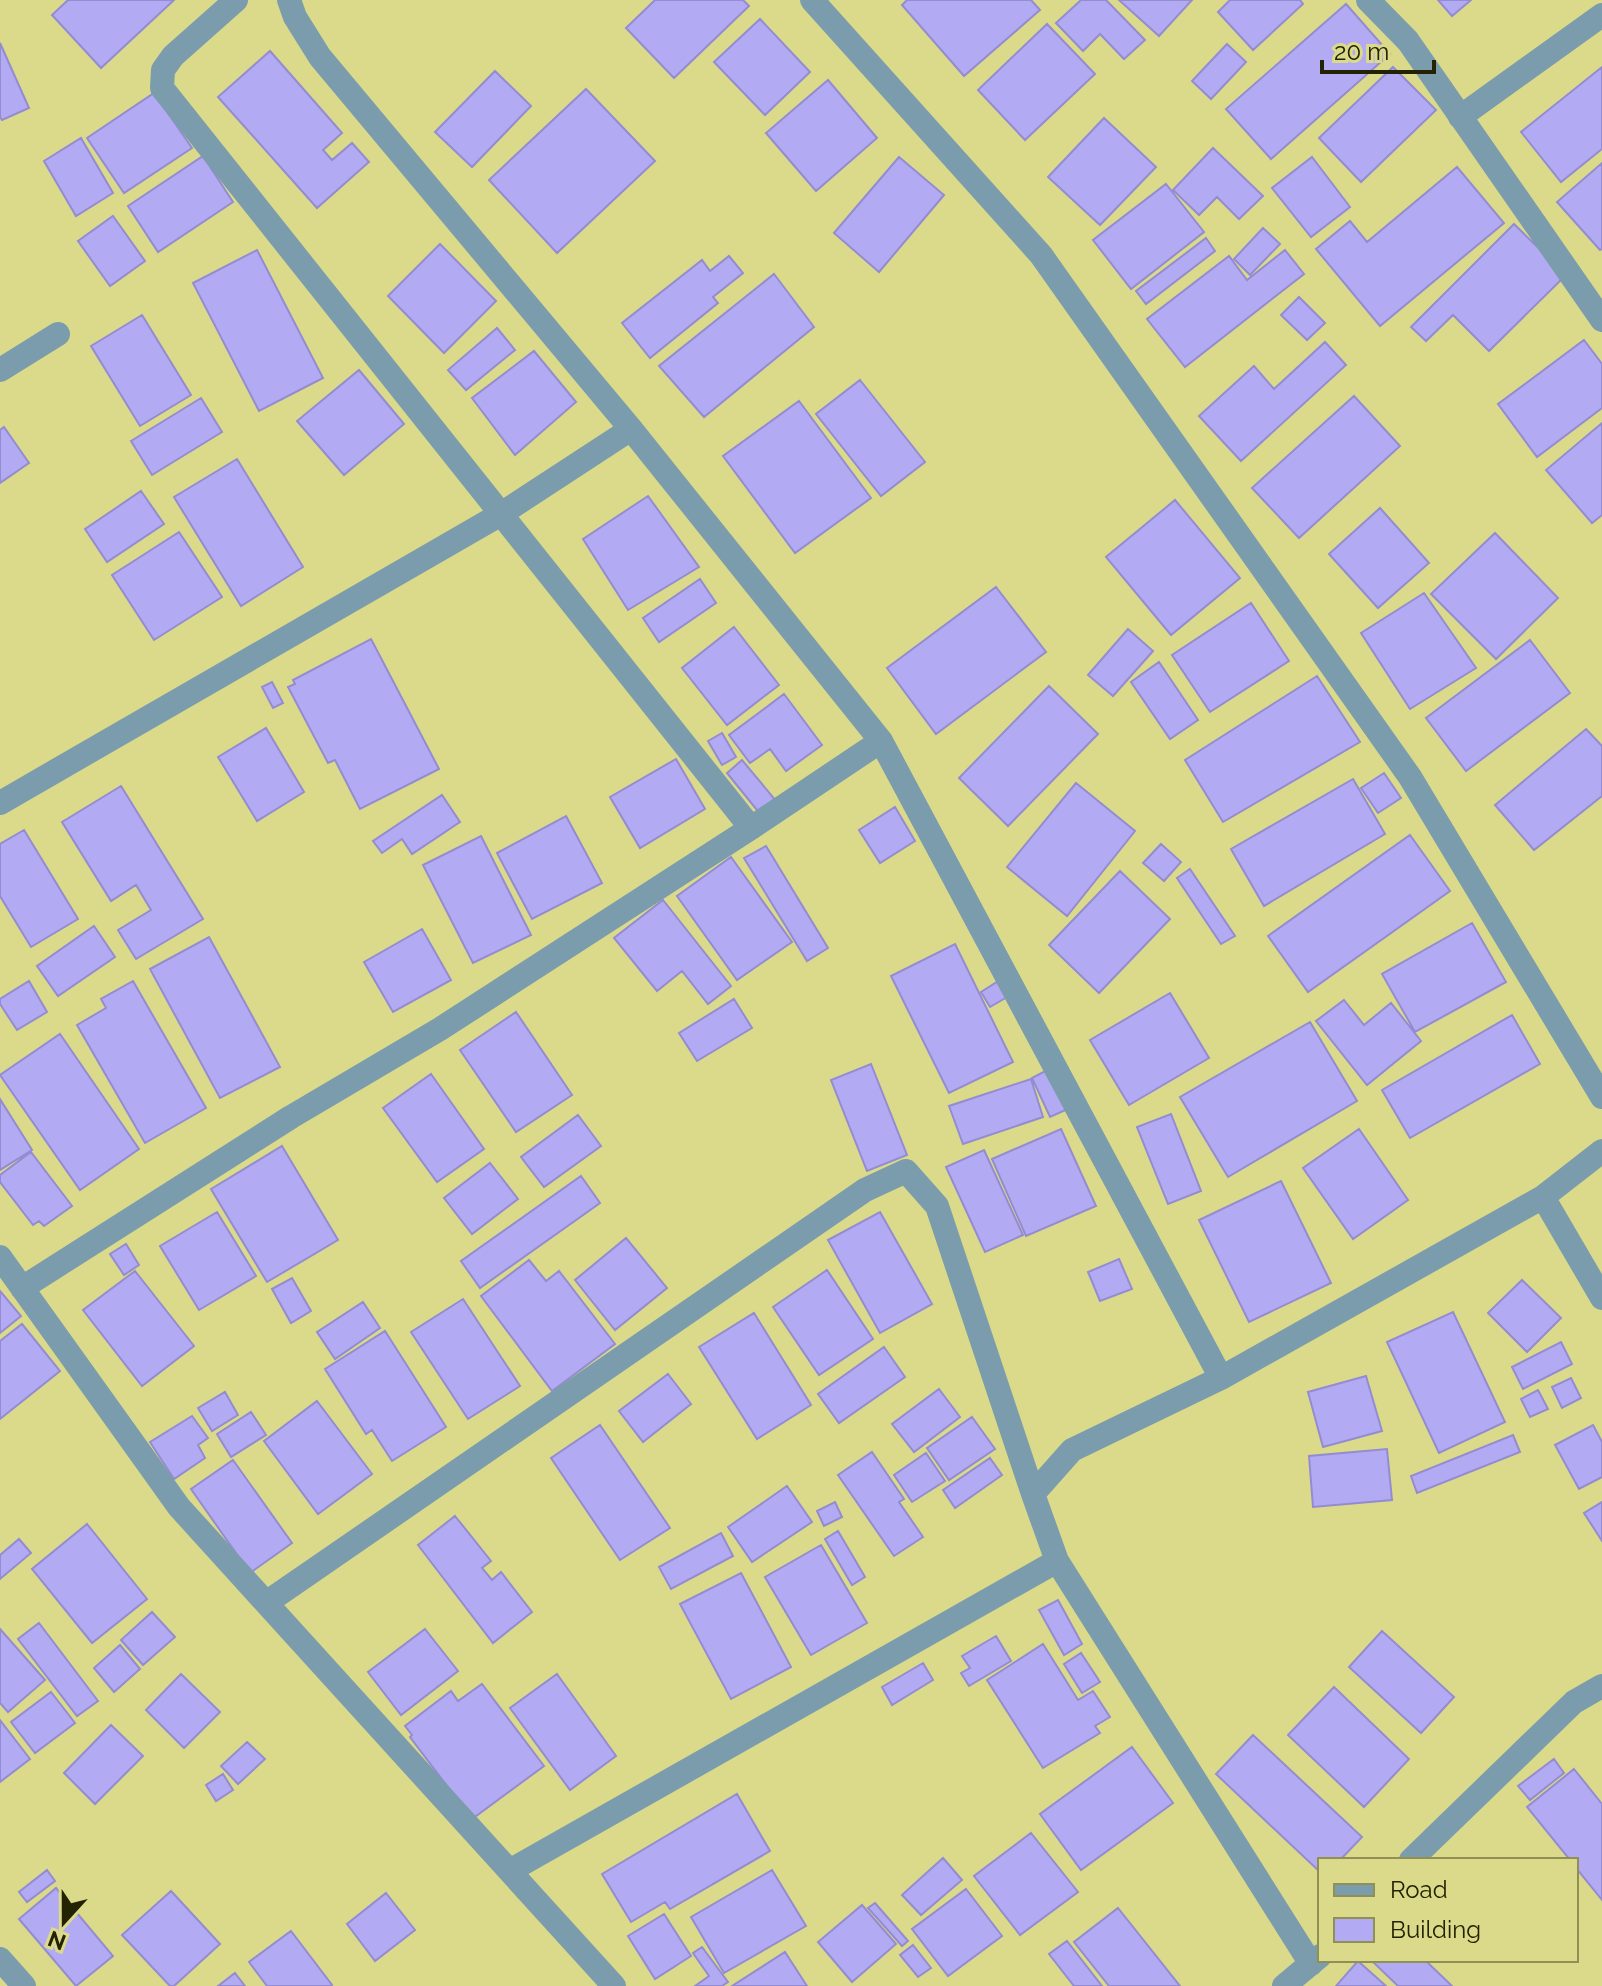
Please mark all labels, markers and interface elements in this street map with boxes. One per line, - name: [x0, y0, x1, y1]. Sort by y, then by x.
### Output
- scale bar: [1322, 24, 1434, 74]
- text: 20 m: [1334, 37, 1389, 66]
- legend: [1318, 1858, 1578, 1962]
- text: Road: [1390, 1875, 1448, 1904]
- north arrow: [24, 1882, 104, 1962]
- text: Building: [1390, 1915, 1481, 1944]
- text: N: [44, 1926, 69, 1956]

